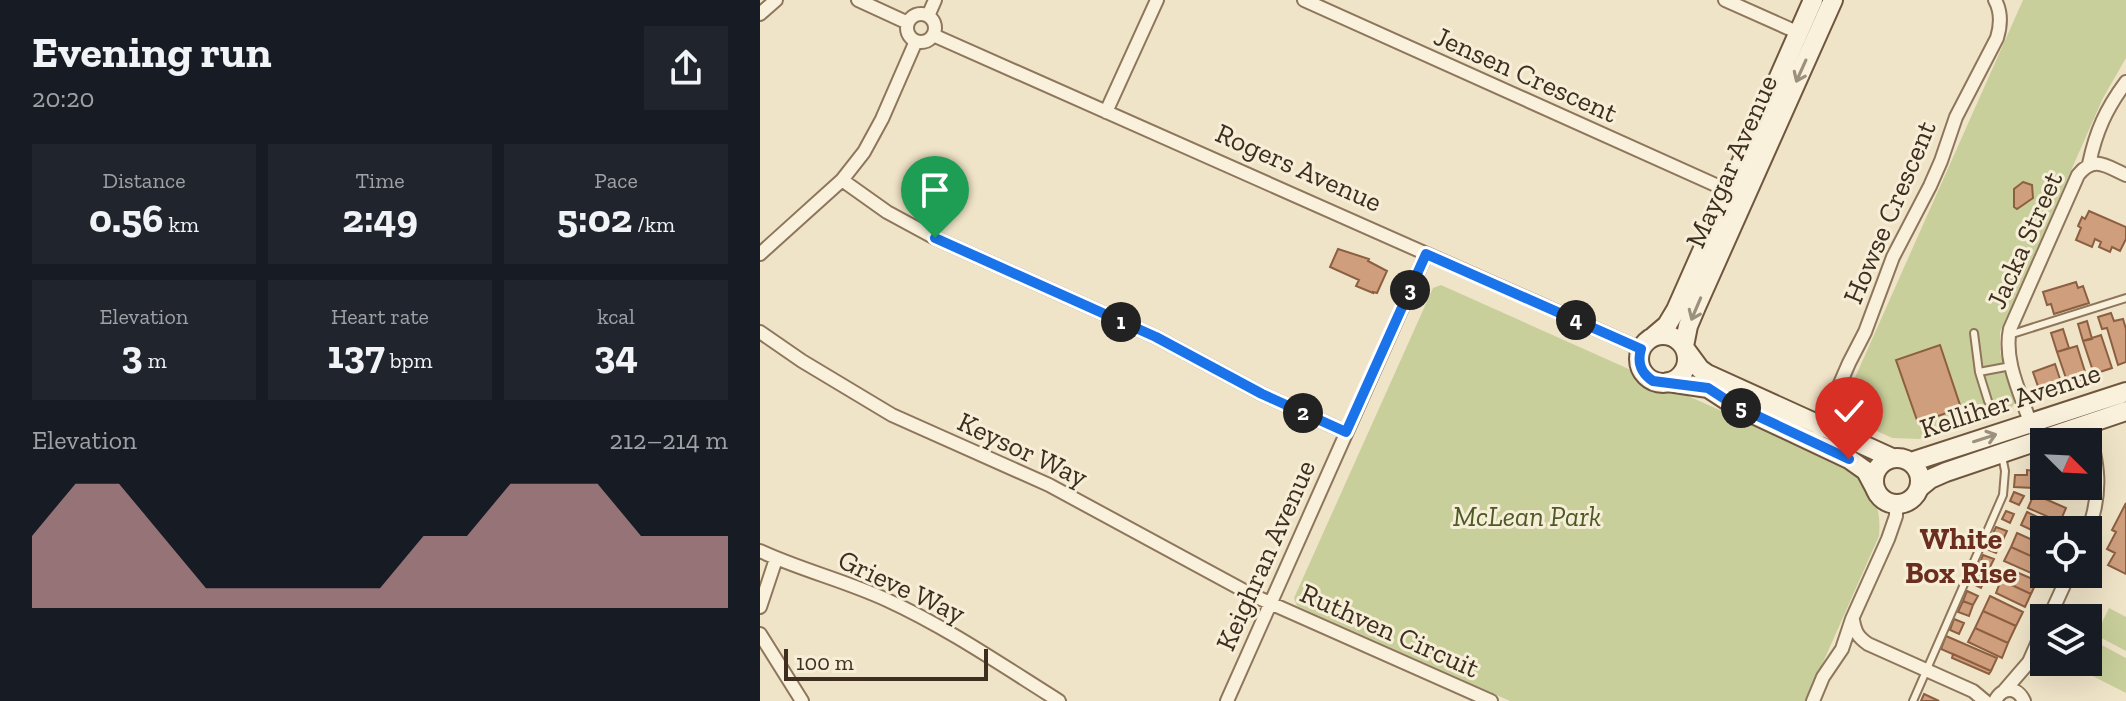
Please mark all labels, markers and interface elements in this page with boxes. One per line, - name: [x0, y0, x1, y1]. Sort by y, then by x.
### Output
- street label: Jensen Crescent: [1429, 19, 1623, 130]
- text: Evening run: [32, 25, 272, 78]
- button: share: [644, 26, 728, 110]
- one-way arrow: [1793, 58, 1808, 83]
- street label: Maygar Avenue: [1679, 70, 1784, 253]
- text: 20:20: [32, 82, 95, 114]
- street label: Howse Crescent: [1836, 115, 1943, 309]
- street label: Rogers Avenue: [1211, 116, 1387, 219]
- pin: [901, 156, 969, 238]
- street label: Jacka Street: [1980, 166, 2070, 314]
- text: Distance: [102, 167, 186, 194]
- text: Time: [355, 167, 405, 194]
- text: Pace: [594, 167, 638, 194]
- icon: arrive: [913, 168, 957, 212]
- text: 0.56: [89, 194, 164, 242]
- text: 2:49: [342, 194, 418, 242]
- text: 5:02: [557, 194, 632, 242]
- text: km: [164, 211, 199, 238]
- text: /km: [632, 211, 675, 238]
- pin: 3: [1390, 270, 1430, 310]
- text: 3: [1404, 276, 1416, 303]
- one-way arrow: [1687, 296, 1702, 321]
- pin: 4: [1556, 300, 1596, 340]
- pin: 1: [1101, 302, 1141, 342]
- text: Elevation: [100, 303, 188, 330]
- text: Heart rate: [331, 303, 429, 330]
- text: kcal: [597, 303, 635, 330]
- text: 4: [1570, 306, 1582, 333]
- text: 1: [1117, 308, 1125, 335]
- text: 3: [121, 330, 143, 378]
- text: 137: [327, 330, 385, 378]
- text: 34: [594, 330, 638, 378]
- text: m: [143, 347, 167, 374]
- text: bpm: [385, 347, 433, 374]
- street label: Kelliher Avenue: [1916, 356, 2105, 445]
- pin: [1815, 377, 1883, 459]
- pin: 5: [1721, 388, 1761, 428]
- icon: check: [1827, 389, 1871, 433]
- pin: 2: [1283, 393, 1323, 433]
- text: 5: [1735, 394, 1747, 421]
- text: 2: [1297, 399, 1309, 426]
- street label: Keysor Way: [953, 405, 1094, 494]
- text: Elevation: [32, 424, 137, 456]
- text: 212–214 m: [610, 424, 728, 456]
- north arrow: [2030, 428, 2102, 500]
- map controls: [2030, 428, 2102, 676]
- one-way arrow: [1972, 429, 1997, 444]
- street label: Keighran Avenue: [1209, 455, 1322, 656]
- park label: McLean Park: [1453, 500, 1601, 533]
- button: locate: [2030, 516, 2102, 588]
- district label: White Box Rise: [1905, 521, 2017, 591]
- street label: Grieve Way: [833, 543, 971, 630]
- street label: Ruthven Circuit: [1295, 576, 1485, 685]
- button: layers: [2030, 604, 2102, 676]
- scale bar: [784, 645, 988, 681]
- text: 100 m: [796, 649, 854, 676]

